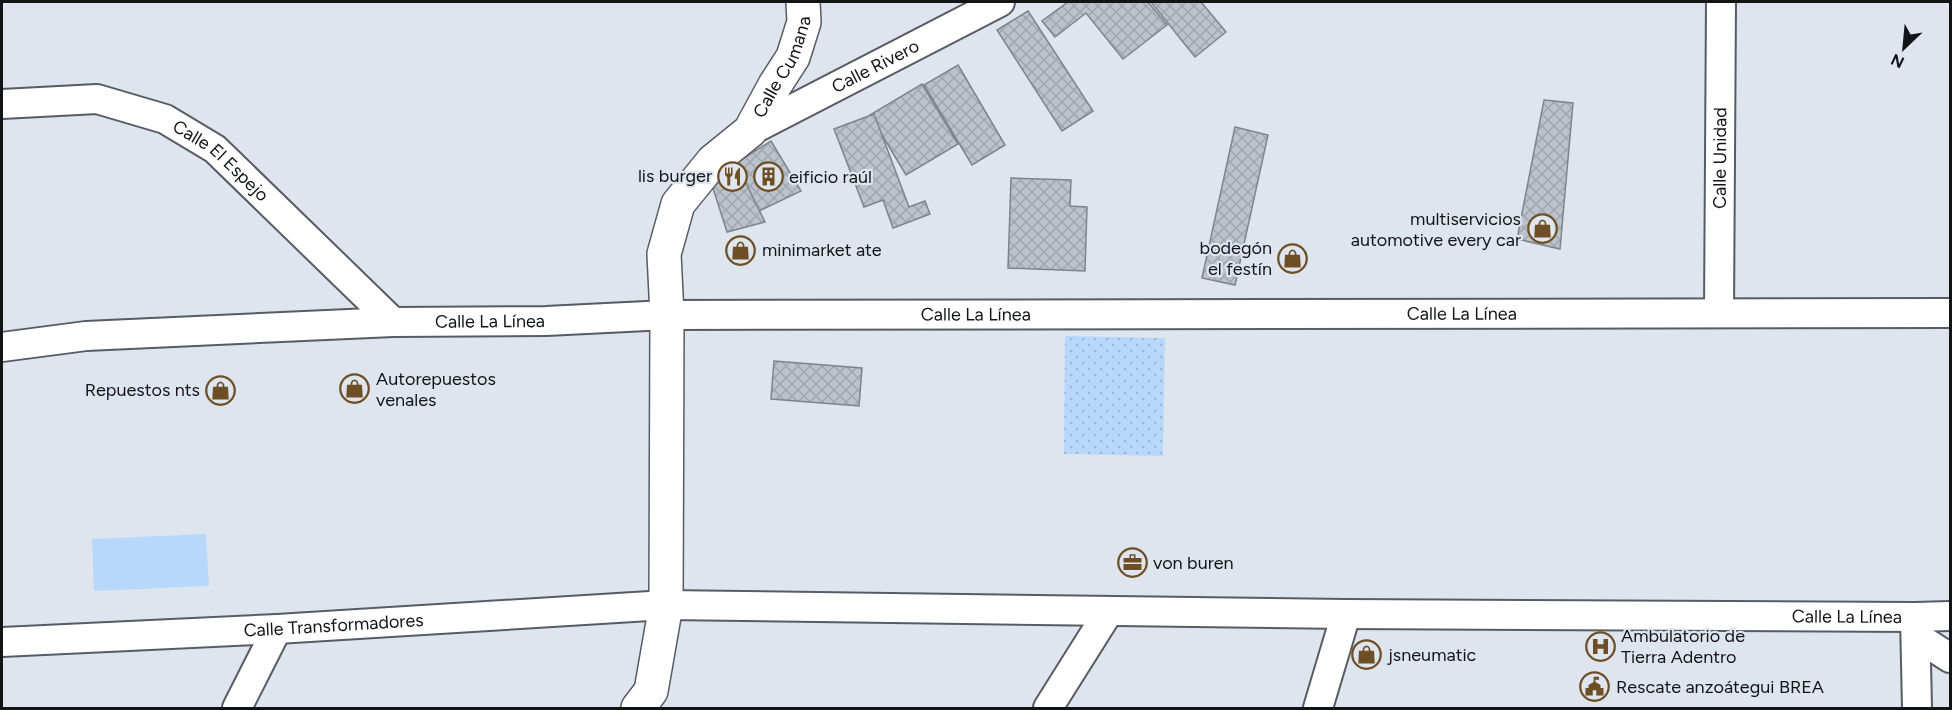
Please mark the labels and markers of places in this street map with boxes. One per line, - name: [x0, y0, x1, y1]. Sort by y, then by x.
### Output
- restaurant icon: lis burger: [717, 160, 749, 192]
- building icon: eificio raúl: [752, 161, 784, 193]
- place label: lis burger: [638, 165, 712, 187]
- place label: eificio raúl: [789, 166, 872, 188]
- place label: multiservicios automotive every car: [1351, 208, 1521, 251]
- shop icon: multiservicios automotive every car: [1526, 213, 1558, 245]
- shop icon: minimarket ate: [725, 234, 757, 266]
- place label: bodegón el festín: [1200, 237, 1272, 280]
- place label: minimarket ate: [762, 239, 882, 261]
- shop icon: bodegón el festín: [1277, 242, 1309, 274]
- place label: Autorepuestos venales: [376, 368, 496, 411]
- shop icon: Autorepuestos venales: [339, 373, 371, 405]
- shop icon: Repuestos nts: [205, 374, 237, 406]
- place label: Repuestos nts: [85, 379, 200, 401]
- office icon: von buren: [1116, 547, 1148, 579]
- place label: von buren: [1153, 552, 1234, 574]
- place label: Ambulatorio de Tierra Adentro: [1621, 625, 1745, 668]
- hospital icon: Ambulatorio de Tierra Adentro: [1584, 630, 1616, 662]
- shop icon: jsneumatic: [1351, 639, 1383, 671]
- place label: jsneumatic: [1387, 644, 1477, 666]
- public building icon: Rescate anzoátegui BREA: [1579, 671, 1611, 703]
- place label: Rescate anzoátegui BREA: [1616, 676, 1824, 698]

